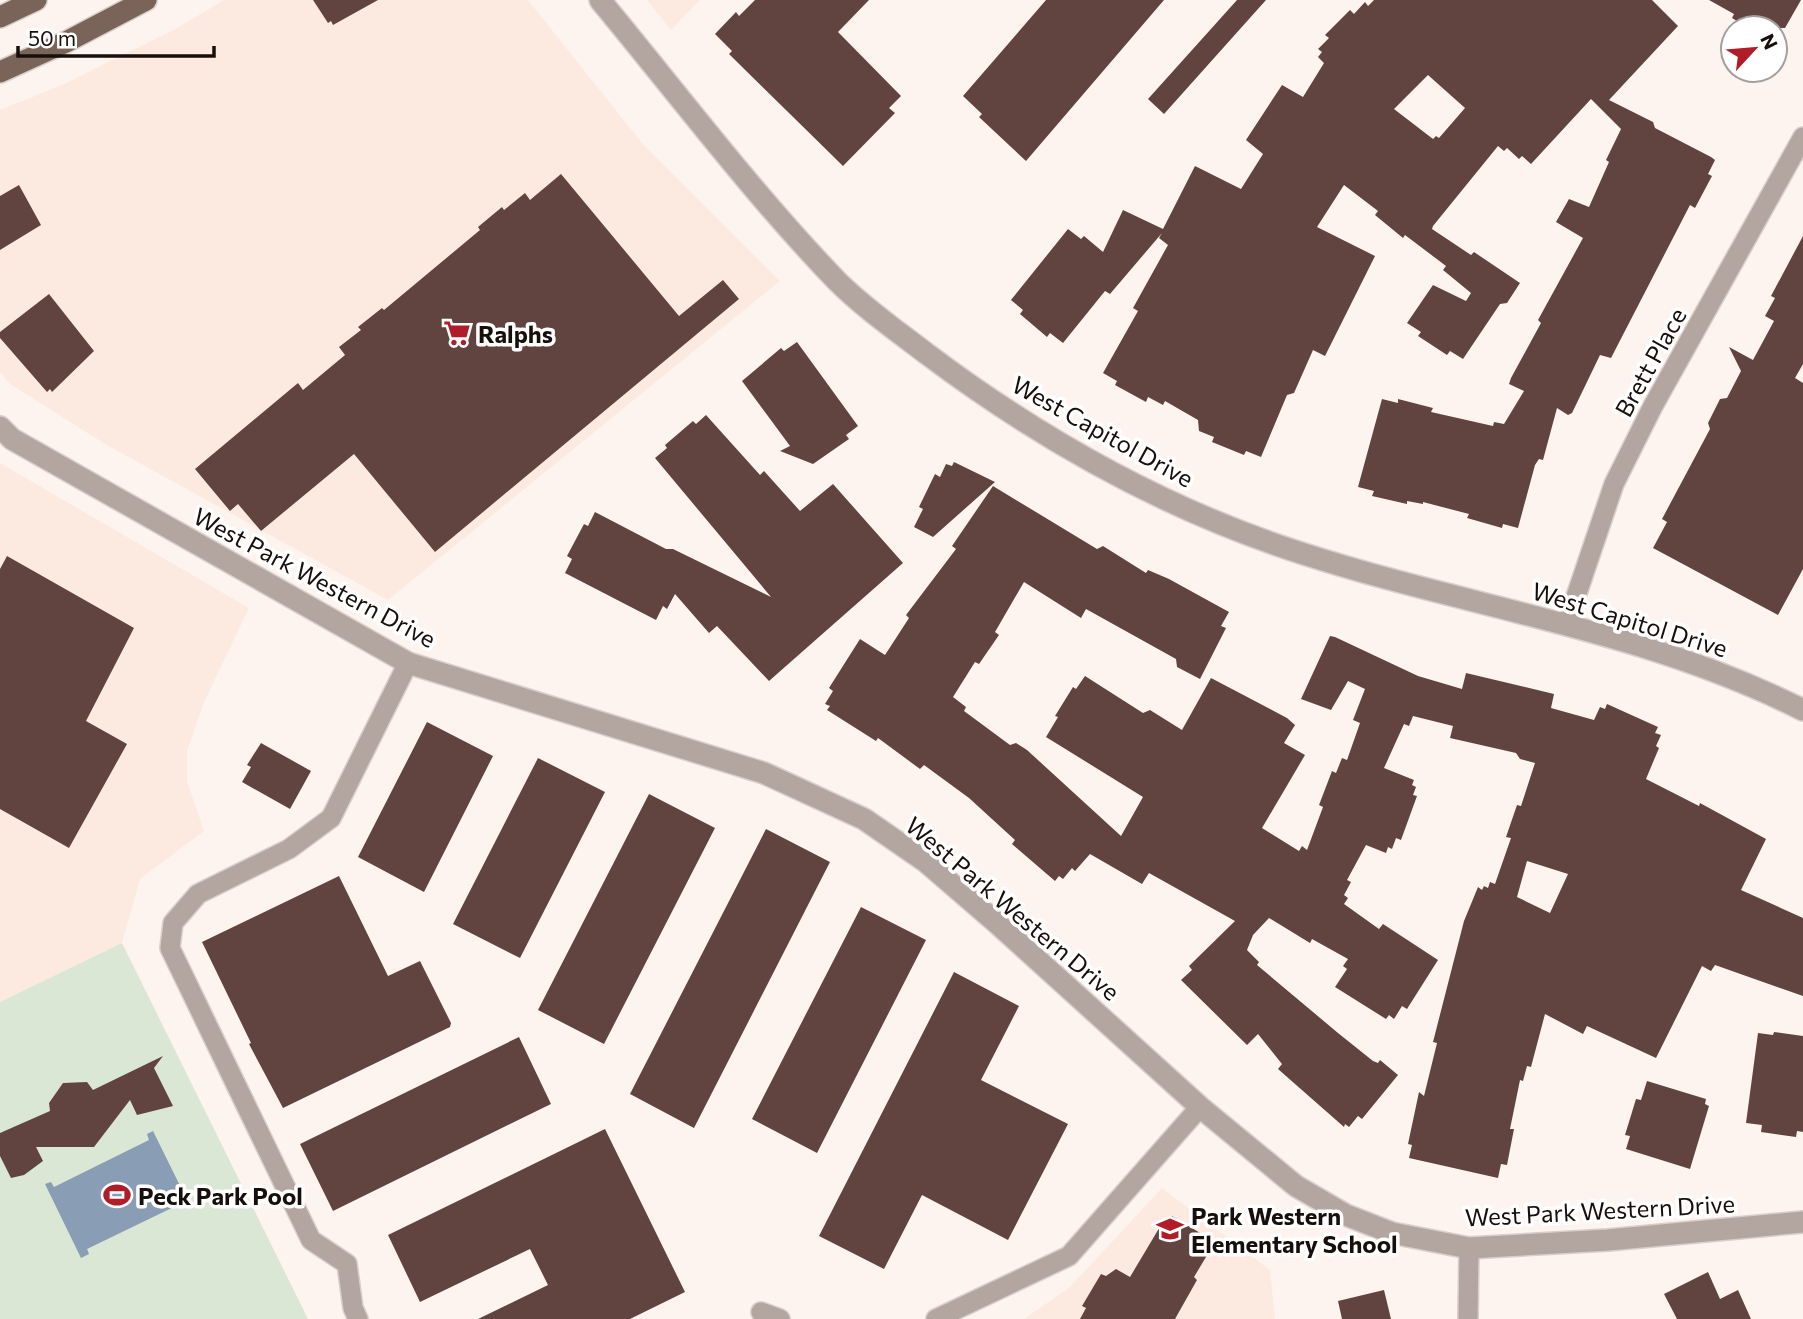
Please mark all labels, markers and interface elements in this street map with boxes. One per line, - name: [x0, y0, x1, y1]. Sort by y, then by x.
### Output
- scale bar: [18, 14, 214, 58]
- north arrow: [1719, 14, 1789, 84]
- text: 50 m: [28, 25, 76, 50]
- text: N: [1756, 30, 1783, 53]
- street label: Brett Place: [1608, 303, 1692, 421]
- supermarket icon: Ralphs: [442, 318, 472, 348]
- place label: Ralphs: [478, 319, 553, 348]
- street label: West Capitol Drive: [1007, 369, 1199, 493]
- street label: West Park Western Drive: [189, 501, 441, 653]
- street label: West Capitol Drive: [1529, 575, 1731, 663]
- street label: West Park Western Drive: [900, 810, 1126, 1006]
- sports icon: Peck Park Pool: [102, 1180, 132, 1210]
- place label: Peck Park Pool: [138, 1181, 303, 1210]
- street label: West Park Western Drive: [1464, 1188, 1736, 1232]
- place label: Park Western Elementary School: [1191, 1201, 1398, 1258]
- school or university icon: Park Western Elementary School: [1155, 1214, 1185, 1244]

